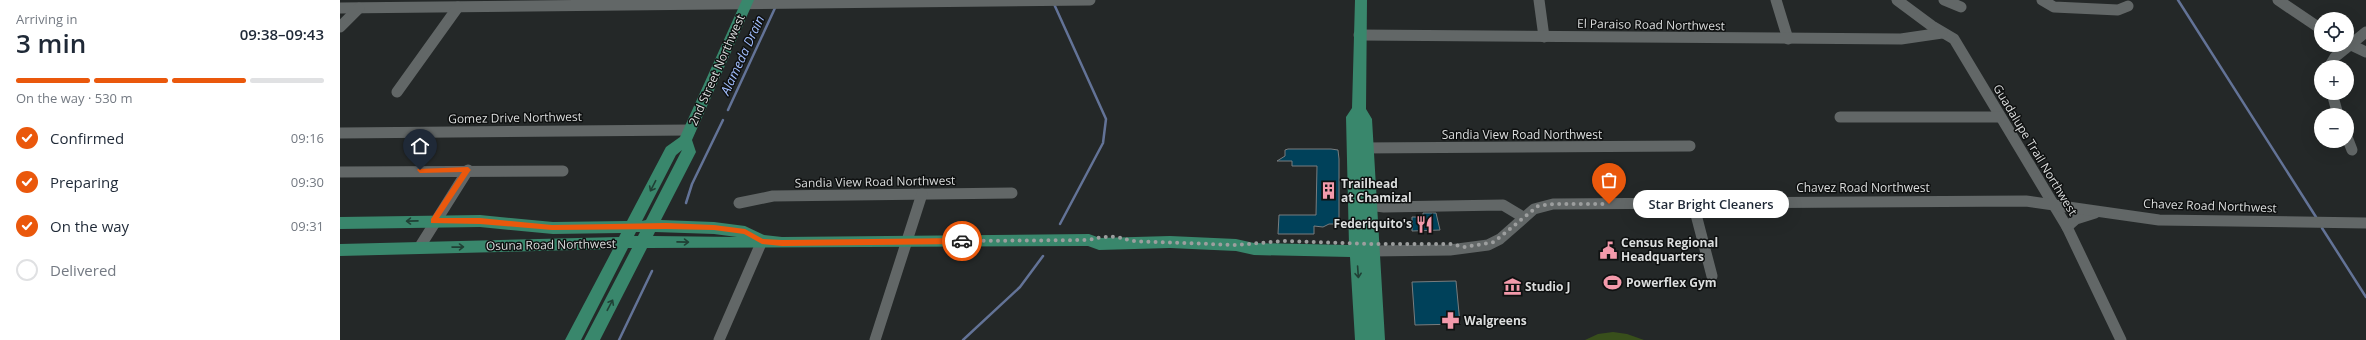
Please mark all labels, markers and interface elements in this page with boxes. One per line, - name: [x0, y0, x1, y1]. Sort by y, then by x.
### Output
- text: Arriving in: [16, 10, 78, 28]
- street label: 2nd Street Northwest: [684, 11, 749, 128]
- water label: Alameda Drain: [715, 12, 768, 99]
- map controls: [2314, 12, 2354, 148]
- button: locate: [2314, 12, 2354, 52]
- street label: El Paraiso Road Northwest: [1577, 15, 1725, 34]
- text: 09:38–09:43: [240, 24, 324, 44]
- text: 3 min: [16, 25, 86, 61]
- button: +: [2314, 60, 2354, 100]
- street label: Guadalupe Trail Northwest: [1989, 81, 2081, 219]
- text: On the way · 530 m: [16, 89, 132, 107]
- street label: Gomez Drive Northwest: [448, 108, 582, 127]
- button: −: [2314, 108, 2354, 148]
- street label: Sandia View Road Northwest: [1442, 126, 1602, 143]
- icon: check: [16, 127, 38, 149]
- text: Confirmed: [50, 128, 124, 148]
- text: 09:16: [291, 129, 324, 147]
- pin: [403, 129, 437, 170]
- icon: home: [409, 135, 431, 157]
- pin: [1592, 163, 1626, 204]
- icon: bag: [1598, 169, 1620, 191]
- icon: check: [16, 171, 38, 193]
- text: Preparing: [50, 172, 118, 192]
- street label: Sandia View Road Northwest: [795, 172, 955, 191]
- text: 09:30: [291, 173, 324, 191]
- place label: Trailhead at Chamizal: [1341, 175, 1412, 206]
- street label: Chavez Road Northwest: [1796, 179, 1930, 196]
- one-way arrow: [649, 180, 657, 192]
- building icon: Trailhead at Chamizal: [1318, 181, 1338, 201]
- callout: Star Bright Cleaners: [1633, 190, 1789, 218]
- text: Star Bright Cleaners: [1648, 195, 1774, 213]
- street label: Chavez Road Northwest: [2143, 195, 2277, 216]
- restaurant icon: Federiquito's: [1415, 214, 1435, 234]
- icon: check: [16, 215, 38, 237]
- place label: Federiquito's: [1334, 215, 1412, 232]
- text: On the way: [50, 216, 129, 236]
- text: 09:31: [291, 217, 324, 235]
- one-way arrow: [406, 218, 419, 225]
- courier: [942, 221, 982, 261]
- icon: car: [951, 230, 973, 252]
- place label: Census Regional Headquarters: [1621, 234, 1718, 265]
- street label: Osuna Road Northwest: [486, 235, 616, 254]
- one-way arrow: [676, 238, 689, 246]
- public building icon: Census Regional Headquarters: [1598, 240, 1618, 260]
- one-way arrow: [451, 243, 464, 251]
- text: Delivered: [50, 260, 117, 280]
- one-way arrow: [1354, 265, 1361, 278]
- sports icon: Powerflex Gym: [1603, 273, 1623, 293]
- place label: Powerflex Gym: [1626, 274, 1717, 291]
- museum icon: Studio J: [1502, 277, 1522, 297]
- place label: Studio J: [1525, 278, 1570, 295]
- one-way arrow: [607, 300, 615, 312]
- pharmacy icon: Walgreens: [1441, 311, 1461, 331]
- place label: Walgreens: [1464, 312, 1527, 329]

